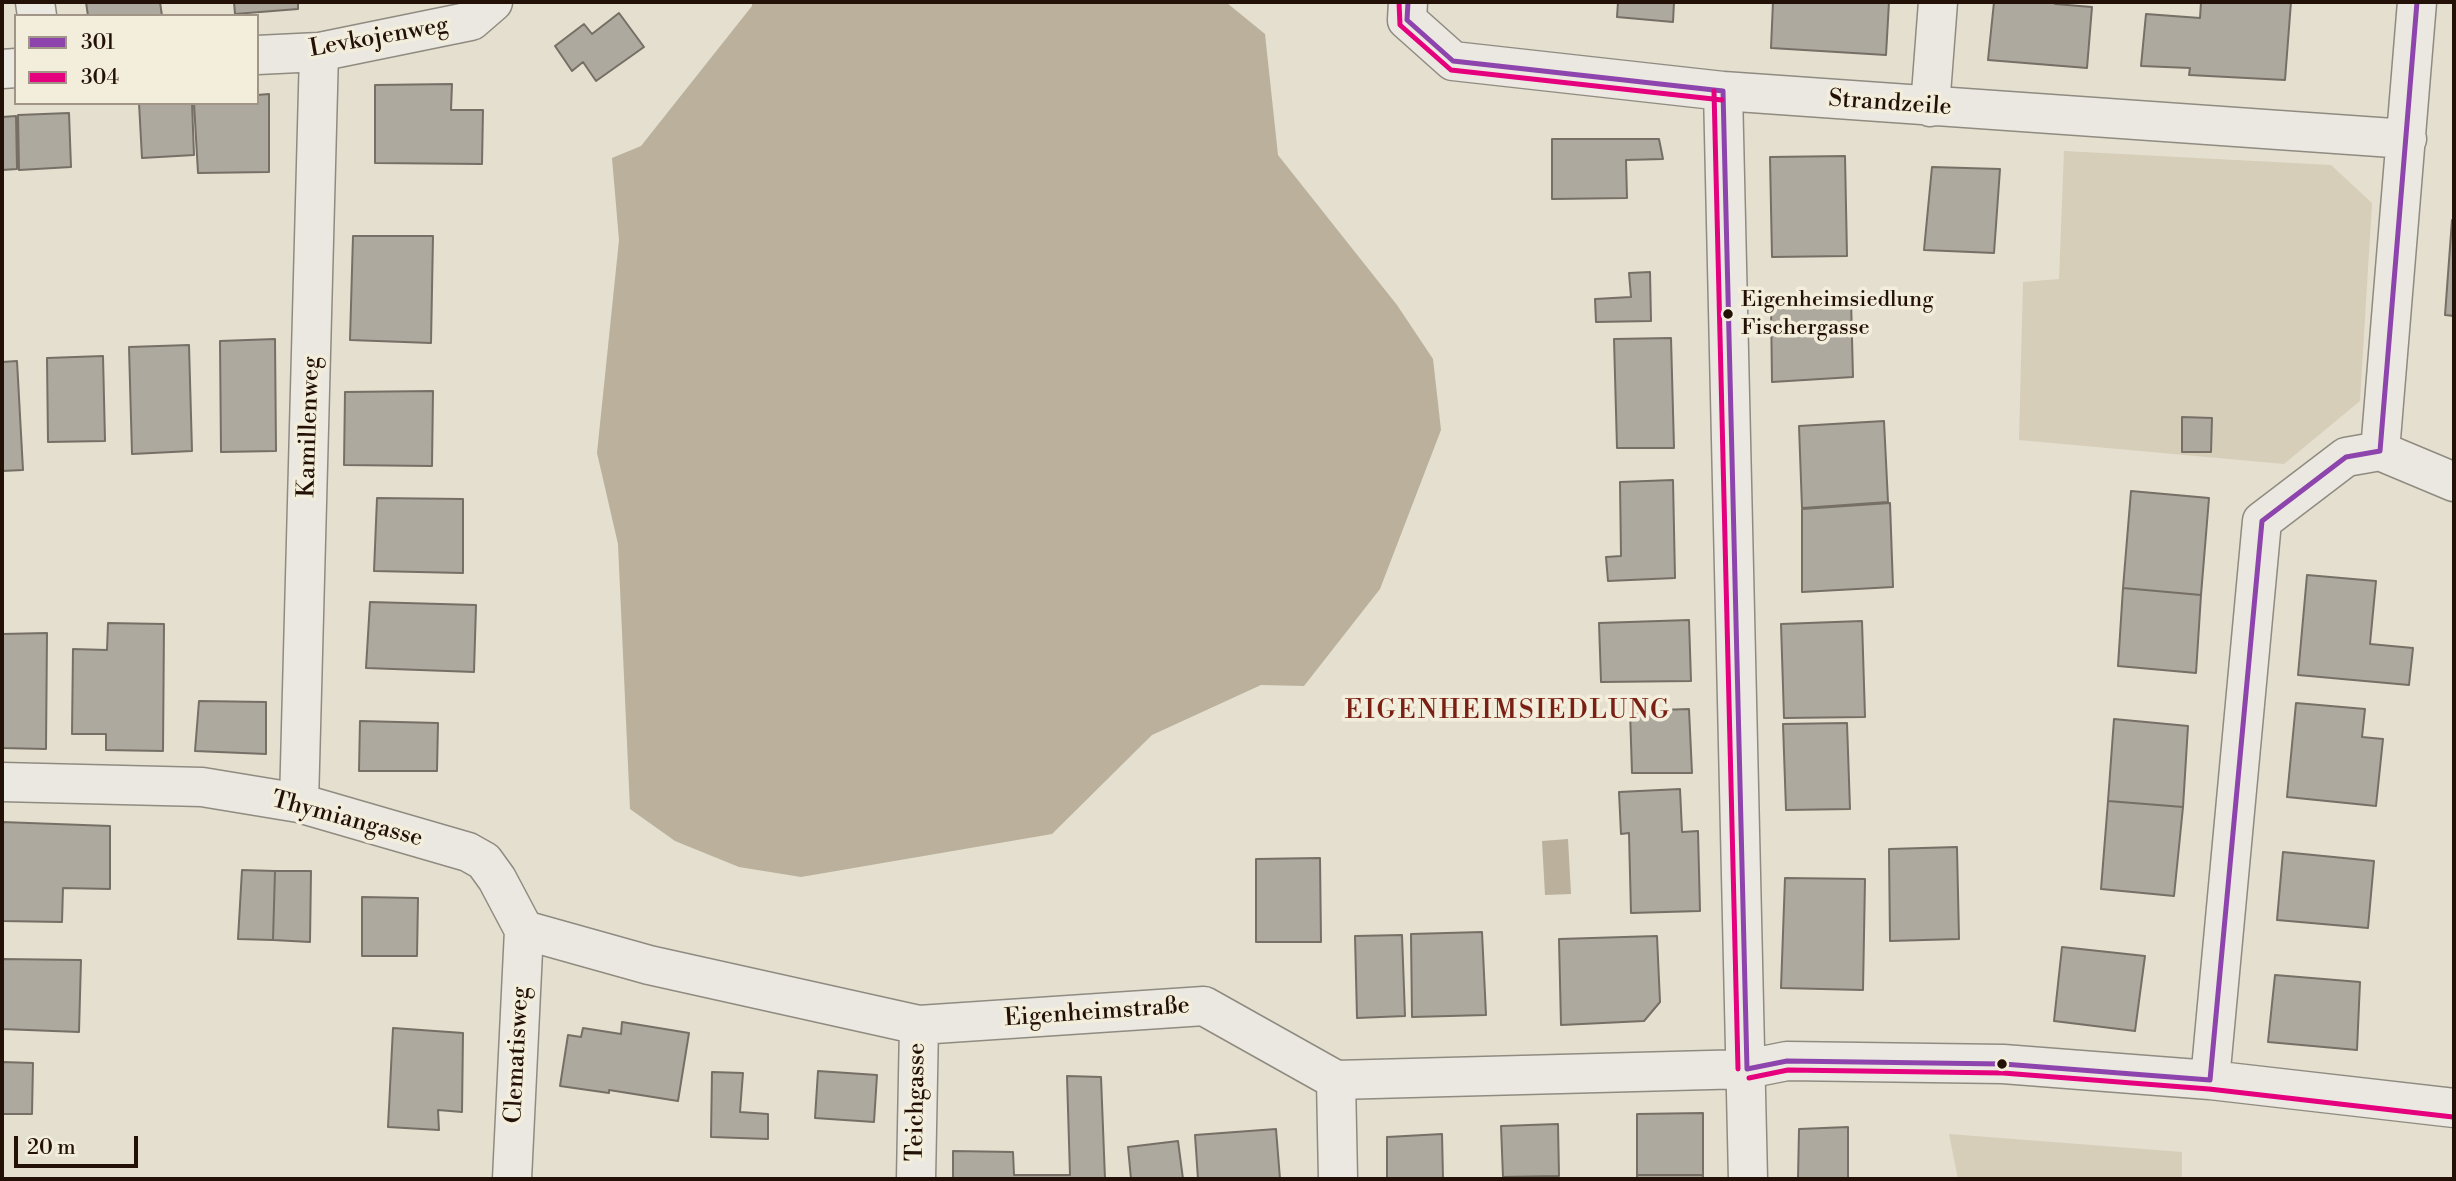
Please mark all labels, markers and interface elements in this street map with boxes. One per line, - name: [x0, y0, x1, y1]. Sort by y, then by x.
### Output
- street label: Levkojenweg: [307, 12, 451, 64]
- legend: [14, 14, 259, 105]
- text: 301: [81, 30, 115, 56]
- text: 304: [81, 65, 119, 91]
- street label: Strandzeile: [1827, 85, 1953, 123]
- place label: Eigenheimsiedlung Fischergasse: [1741, 288, 1934, 340]
- marker: Eigenheimsiedlung Fischergasse: [1721, 307, 1735, 321]
- street label: Kamillenweg: [293, 356, 327, 498]
- district label: EIGENHEIMSIEDLUNG: [1347, 696, 1669, 728]
- street label: Thymiangasse: [268, 786, 426, 854]
- street label: Clematisweg: [500, 986, 536, 1124]
- street label: Eigenheimstraße: [1003, 992, 1191, 1034]
- street label: Teichgasse: [902, 1042, 932, 1162]
- unlabelled marker: [1995, 1057, 2009, 1071]
- scale bar: [18, 1122, 142, 1166]
- text: 20 m: [27, 1135, 76, 1161]

